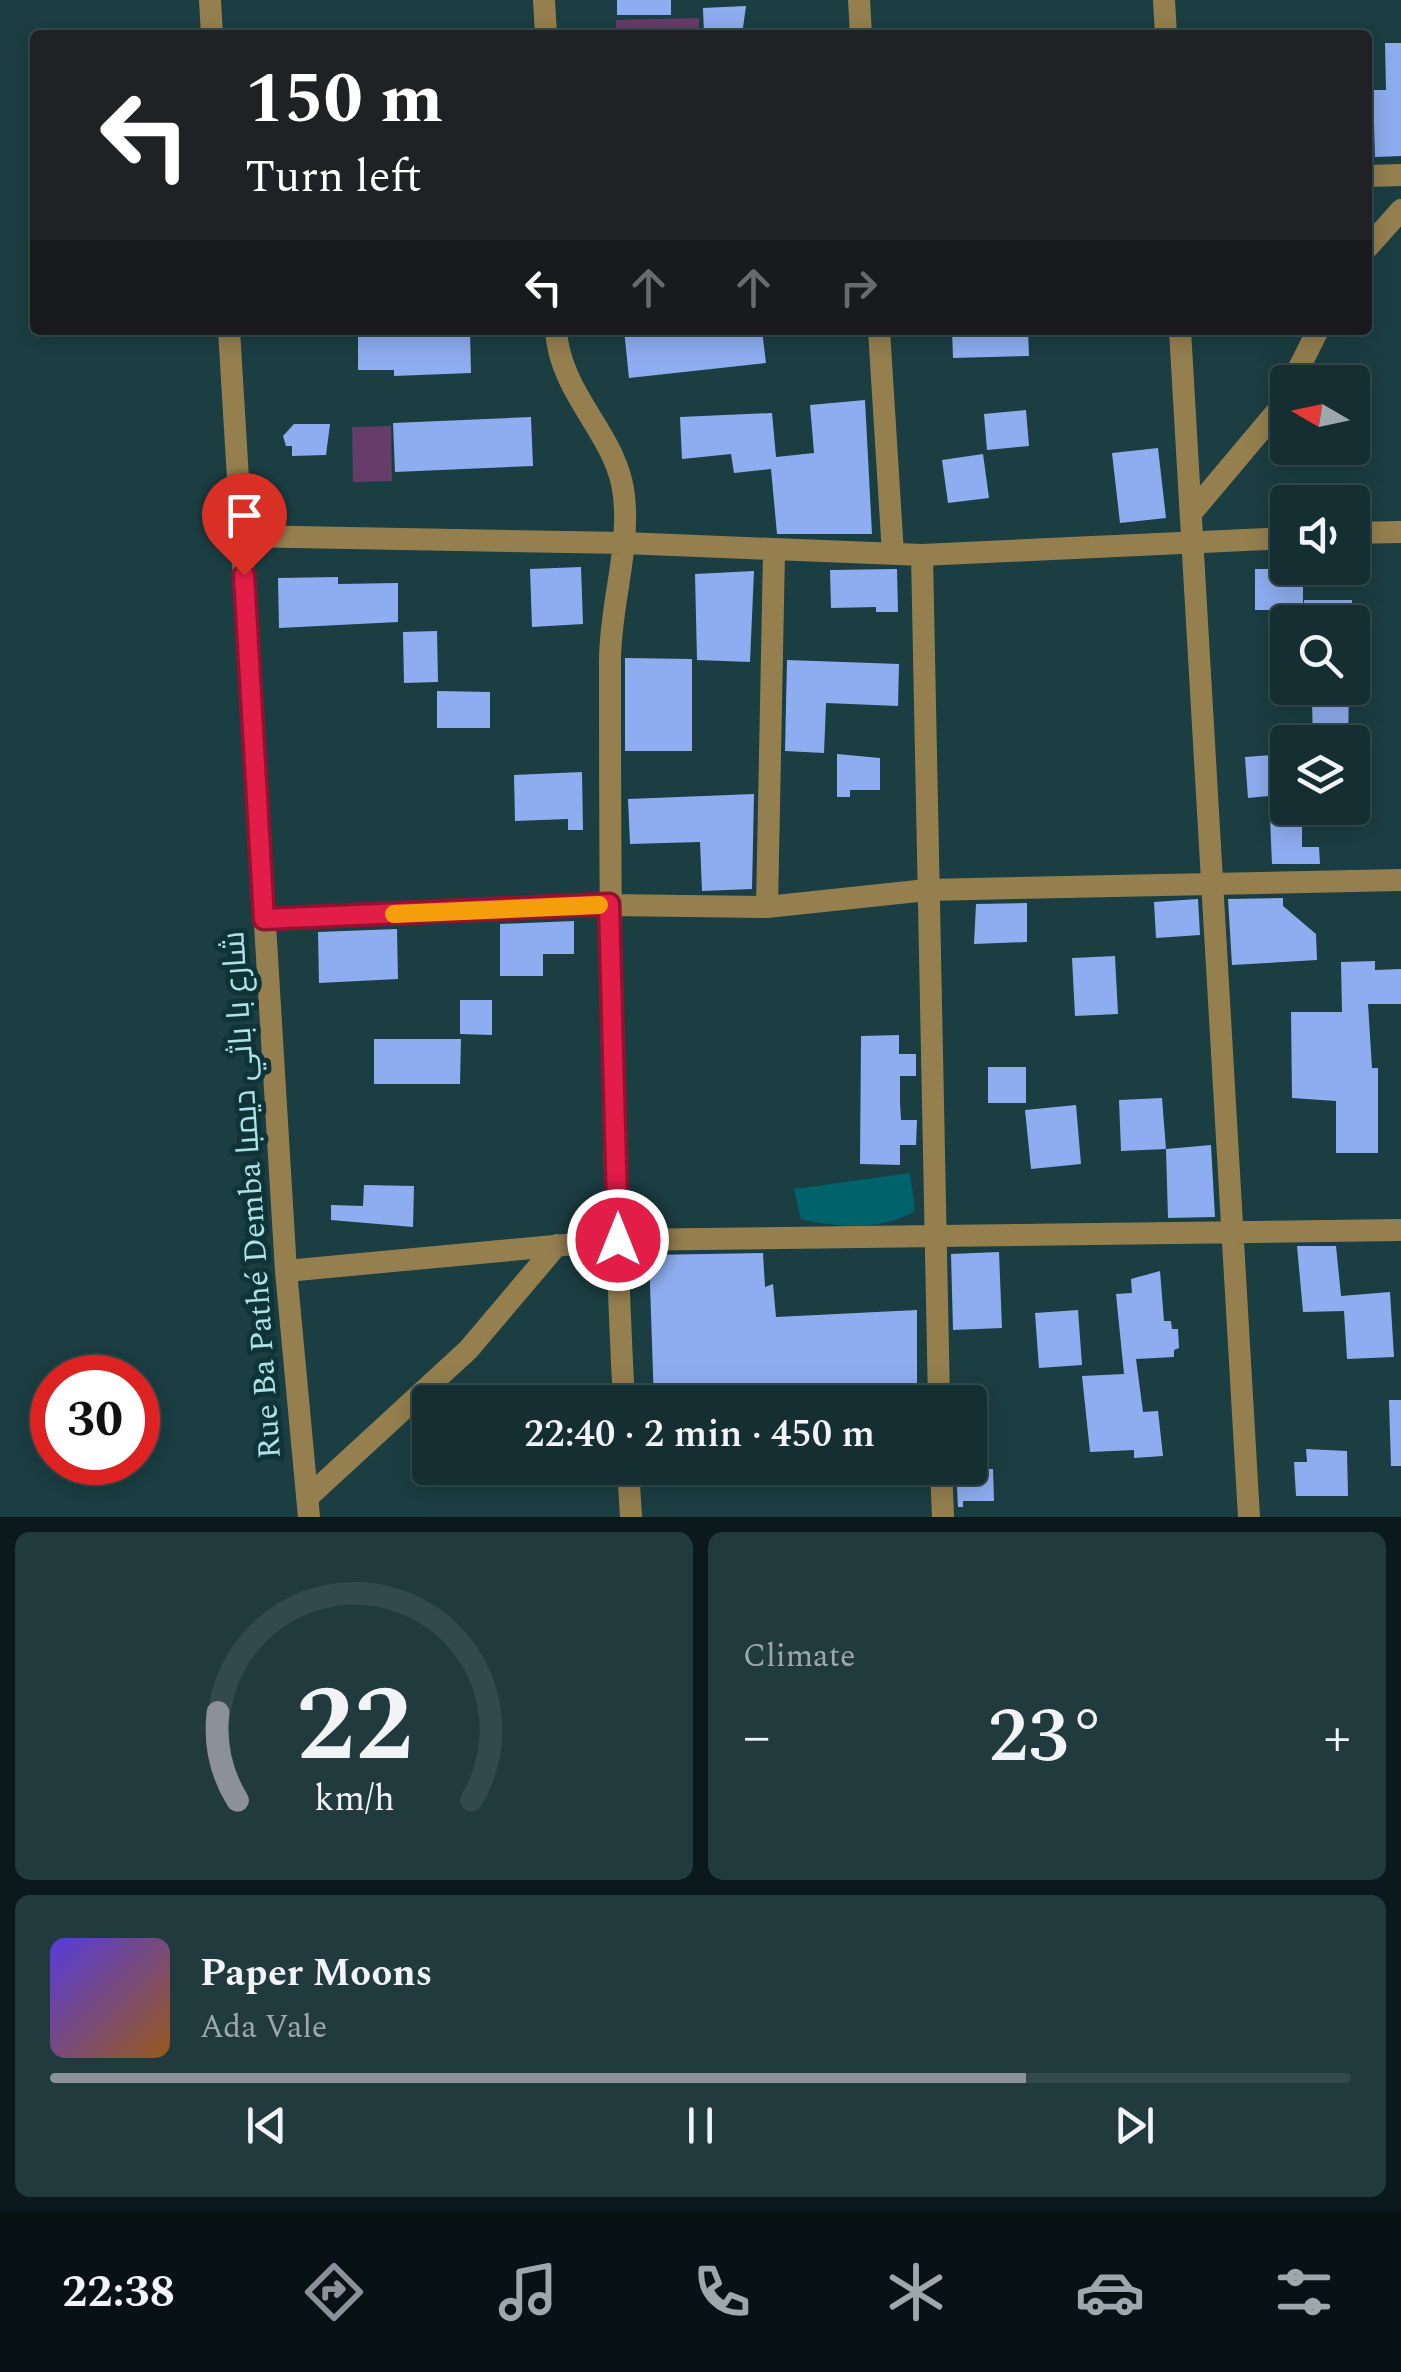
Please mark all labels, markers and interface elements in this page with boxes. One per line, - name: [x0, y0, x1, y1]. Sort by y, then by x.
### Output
- text: 150 m: [245, 47, 443, 153]
- icon: left: [80, 70, 210, 200]
- text: Turn left: [245, 143, 422, 212]
- icon: left: [516, 260, 571, 315]
- icon: ahead: [621, 260, 676, 315]
- icon: ahead: [726, 260, 781, 315]
- icon: right: [831, 260, 886, 315]
- north arrow: [1270, 365, 1370, 465]
- map controls: [1270, 365, 1370, 825]
- pin: [202, 473, 287, 576]
- button: sound: [1270, 485, 1370, 585]
- icon: arrive: [217, 488, 272, 543]
- button: search: [1270, 605, 1370, 705]
- button: layers: [1270, 725, 1370, 825]
- street label: Rue Ba Pathé Demba شارع با باثي ديمبا: [209, 930, 295, 1460]
- position arrow: [566, 1188, 670, 1292]
- speed limit sign: 30: [30, 1355, 160, 1485]
- text: 22:40 · 2 min · 450 m: [524, 1406, 875, 1464]
- text: Climate: [743, 1632, 855, 1681]
- text: 22: [296, 1648, 412, 1806]
- text: 23°: [988, 1681, 1106, 1795]
- text: −: [743, 1696, 771, 1779]
- text: +: [1323, 1696, 1351, 1779]
- text: km/h: [314, 1772, 394, 1827]
- text: Paper Moons: [200, 1945, 432, 2003]
- text: Ada Vale: [200, 2003, 327, 2052]
- icon: previous: [239, 2098, 294, 2153]
- icon: pause: [673, 2098, 728, 2153]
- icon: next: [1107, 2098, 1162, 2153]
- icon: directions: [299, 2257, 369, 2327]
- icon: music: [493, 2257, 563, 2327]
- icon: phone: [687, 2257, 757, 2327]
- icon: climate: [881, 2257, 951, 2327]
- icon: car: [1075, 2257, 1145, 2327]
- icon: filters: [1269, 2257, 1339, 2327]
- text: 22:38: [62, 2258, 175, 2327]

